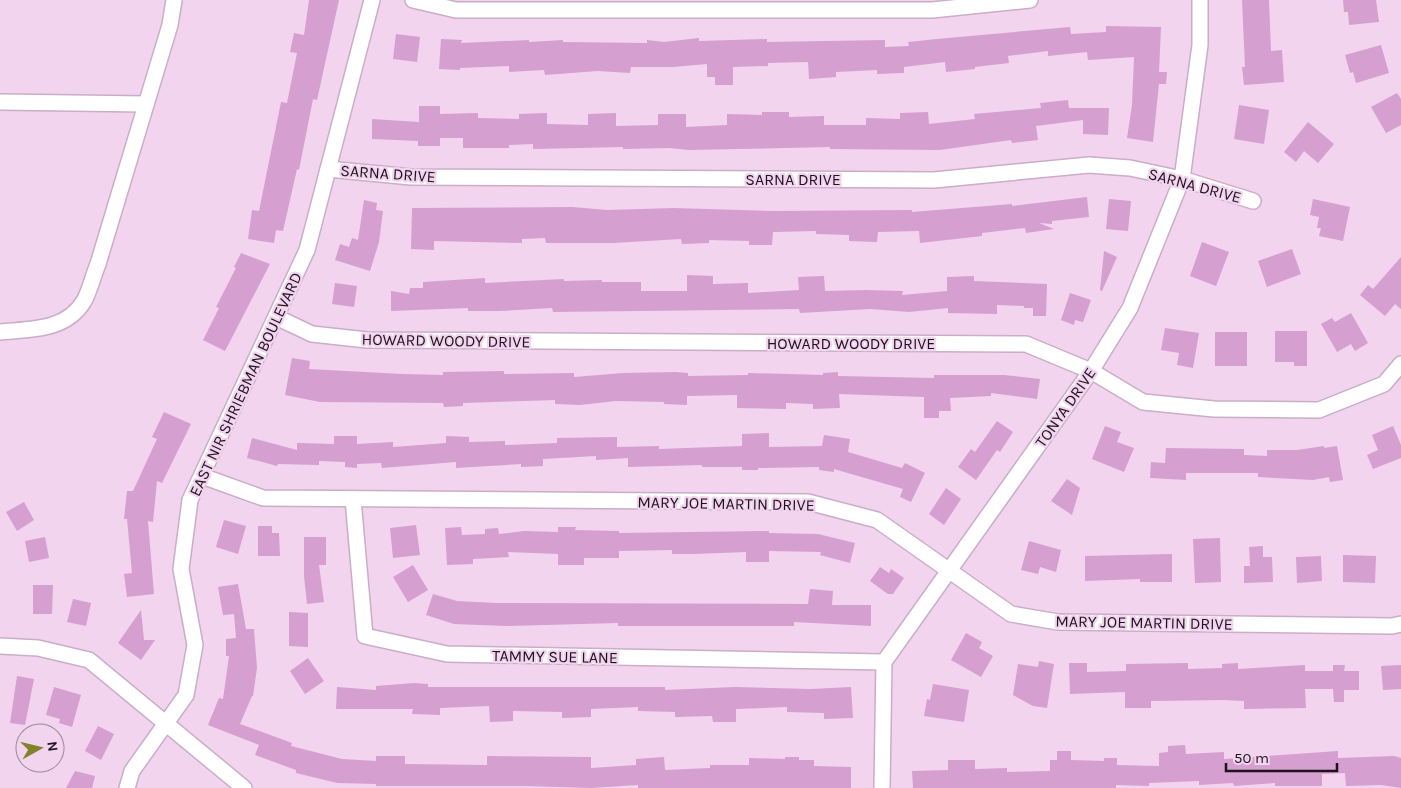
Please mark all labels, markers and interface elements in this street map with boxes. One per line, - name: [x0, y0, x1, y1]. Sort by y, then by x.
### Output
- street label: SARNA DRIVE: [340, 161, 436, 186]
- street label: SARNA DRIVE: [1146, 164, 1243, 207]
- street label: SARNA DRIVE: [745, 170, 841, 189]
- street label: EAST NIR SHRIEBMAN BOULEVARD: [185, 269, 306, 499]
- street label: HOWARD WOODY DRIVE: [361, 330, 531, 351]
- street label: HOWARD WOODY DRIVE: [767, 334, 935, 353]
- street label: TONYA DRIVE: [1031, 364, 1100, 451]
- street label: MARY JOE MARTIN DRIVE: [637, 492, 815, 515]
- street label: MARY JOE MARTIN DRIVE: [1055, 611, 1233, 634]
- street label: TAMMY SUE LANE: [492, 646, 618, 667]
- north arrow: [15, 723, 65, 773]
- text: N: [43, 740, 61, 752]
- scale bar: [1226, 740, 1337, 772]
- text: 50 m: [1234, 749, 1269, 767]

